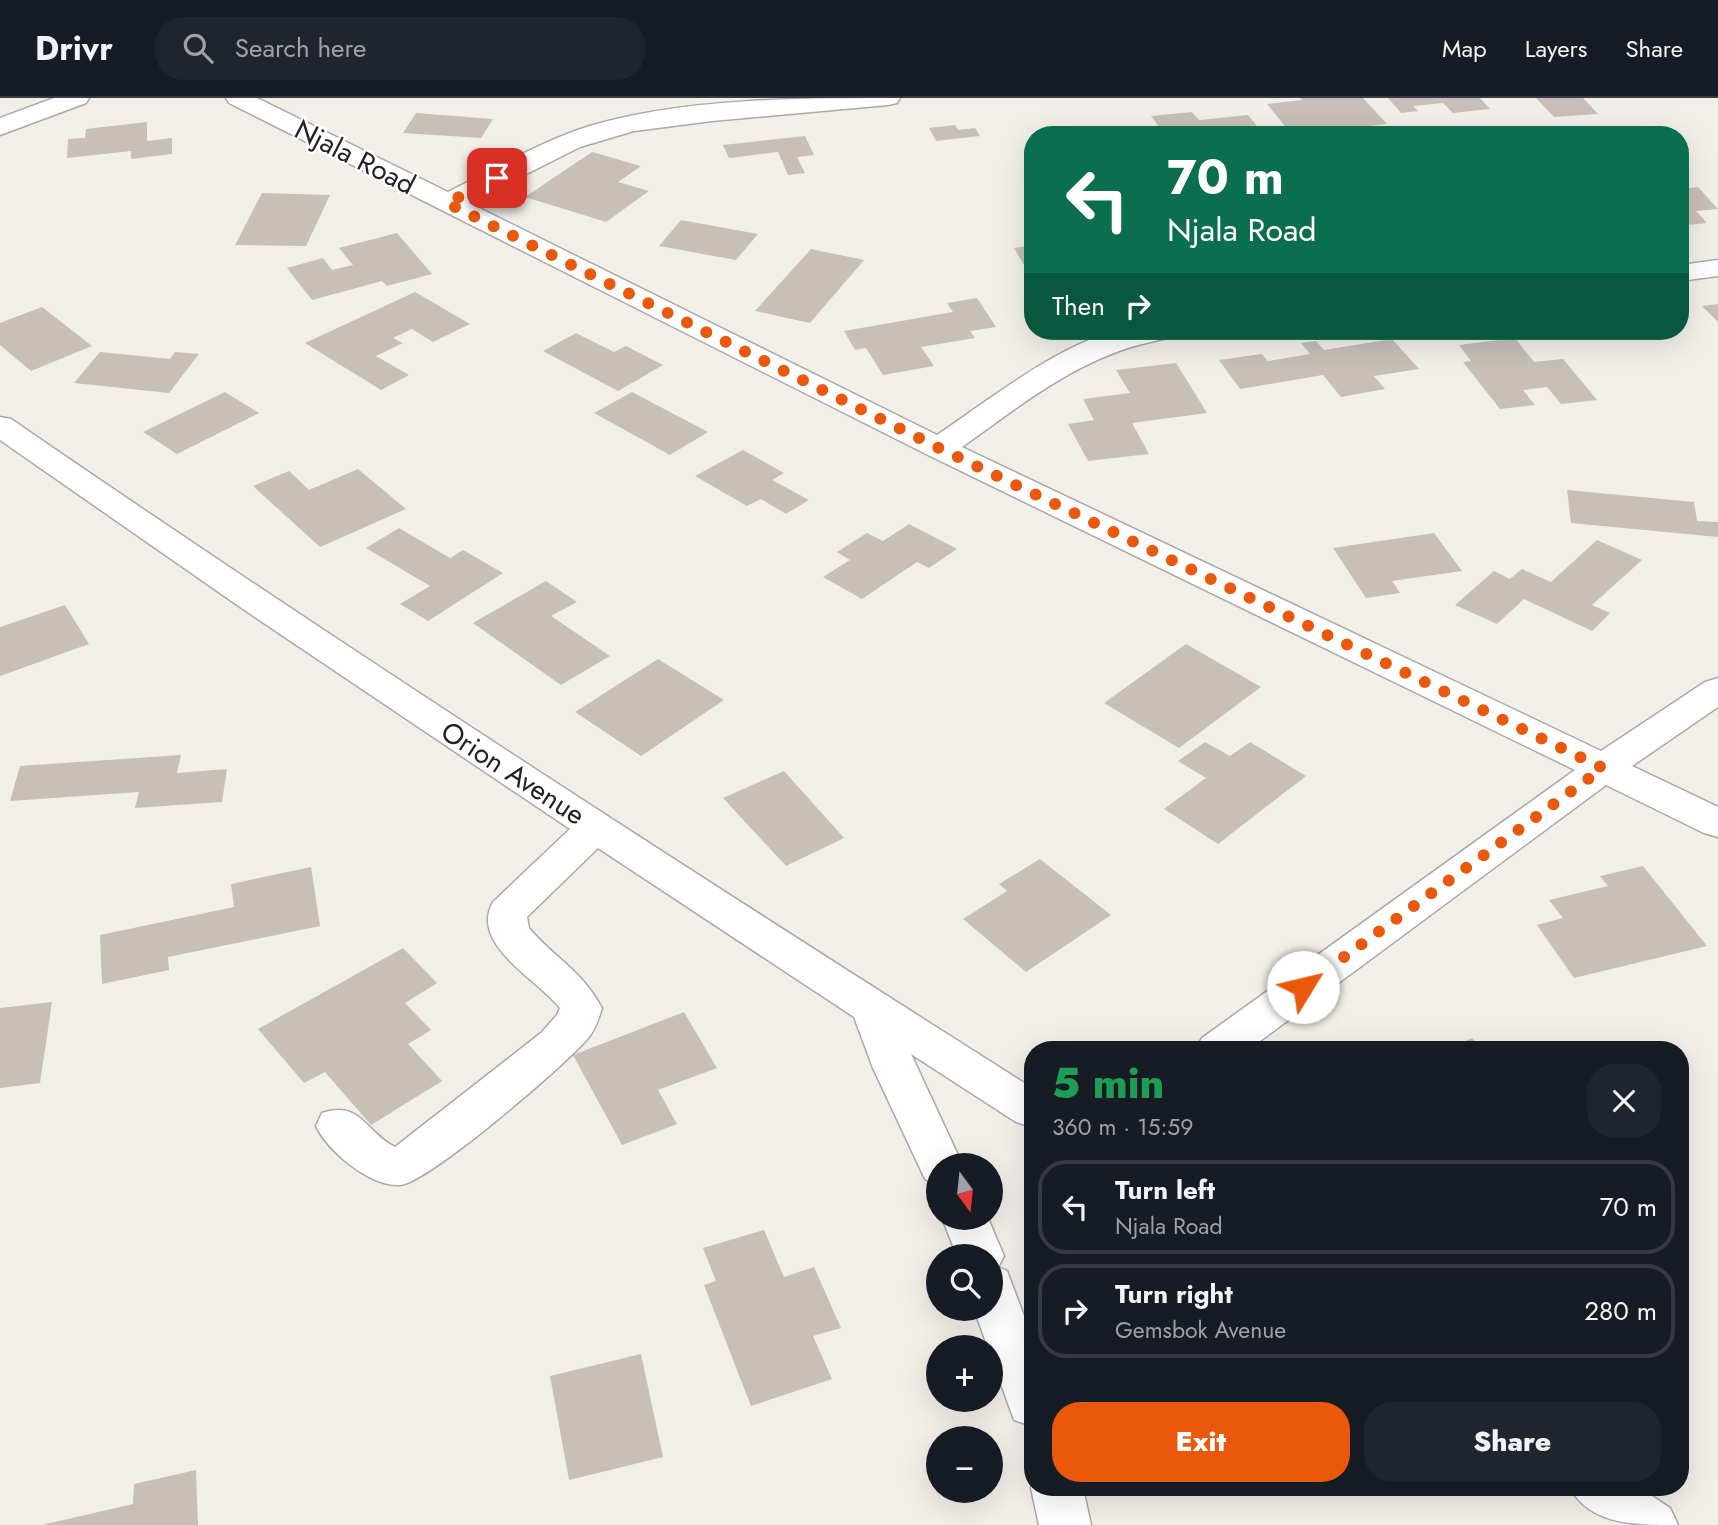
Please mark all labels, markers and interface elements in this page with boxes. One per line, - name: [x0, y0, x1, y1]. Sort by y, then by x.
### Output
- search box: [155, 17, 645, 80]
- text: Drivr: [35, 25, 113, 72]
- icon: search: [179, 29, 217, 67]
- text: Search here: [235, 29, 366, 67]
- text: Map: [1442, 31, 1487, 66]
- text: Layers: [1525, 31, 1587, 66]
- text: Share: [1625, 31, 1683, 66]
- street label: Njala Road: [287, 109, 423, 205]
- text: 70 m: [1167, 142, 1284, 212]
- pin: [467, 148, 527, 208]
- icon: left: [1052, 154, 1143, 245]
- icon: arrive: [478, 159, 516, 197]
- text: Njala Road: [1167, 207, 1317, 253]
- text: Then: [1052, 287, 1105, 325]
- icon: right: [1119, 287, 1157, 325]
- street label: Orion Avenue: [433, 711, 593, 835]
- position arrow: [1266, 950, 1340, 1024]
- text: 5 min: [1052, 1053, 1164, 1114]
- button: close: [1587, 1064, 1661, 1138]
- text: 360 m · 15:59: [1052, 1110, 1194, 1144]
- north arrow: [926, 1153, 1003, 1230]
- map controls: [926, 1153, 1003, 1503]
- text: Turn left: [1115, 1171, 1215, 1209]
- icon: left: [1056, 1188, 1094, 1226]
- text: 70 m: [1600, 1188, 1657, 1226]
- text: Njala Road: [1115, 1209, 1223, 1243]
- button: search: [926, 1244, 1003, 1321]
- text: Turn right: [1115, 1275, 1233, 1313]
- icon: right: [1056, 1292, 1094, 1330]
- text: 280 m: [1584, 1292, 1657, 1330]
- text: Gemsbok Avenue: [1115, 1313, 1286, 1347]
- button: +: [926, 1335, 1003, 1412]
- button: Exit: [1052, 1402, 1350, 1482]
- button: Share: [1364, 1402, 1661, 1482]
- button: −: [926, 1426, 1003, 1503]

